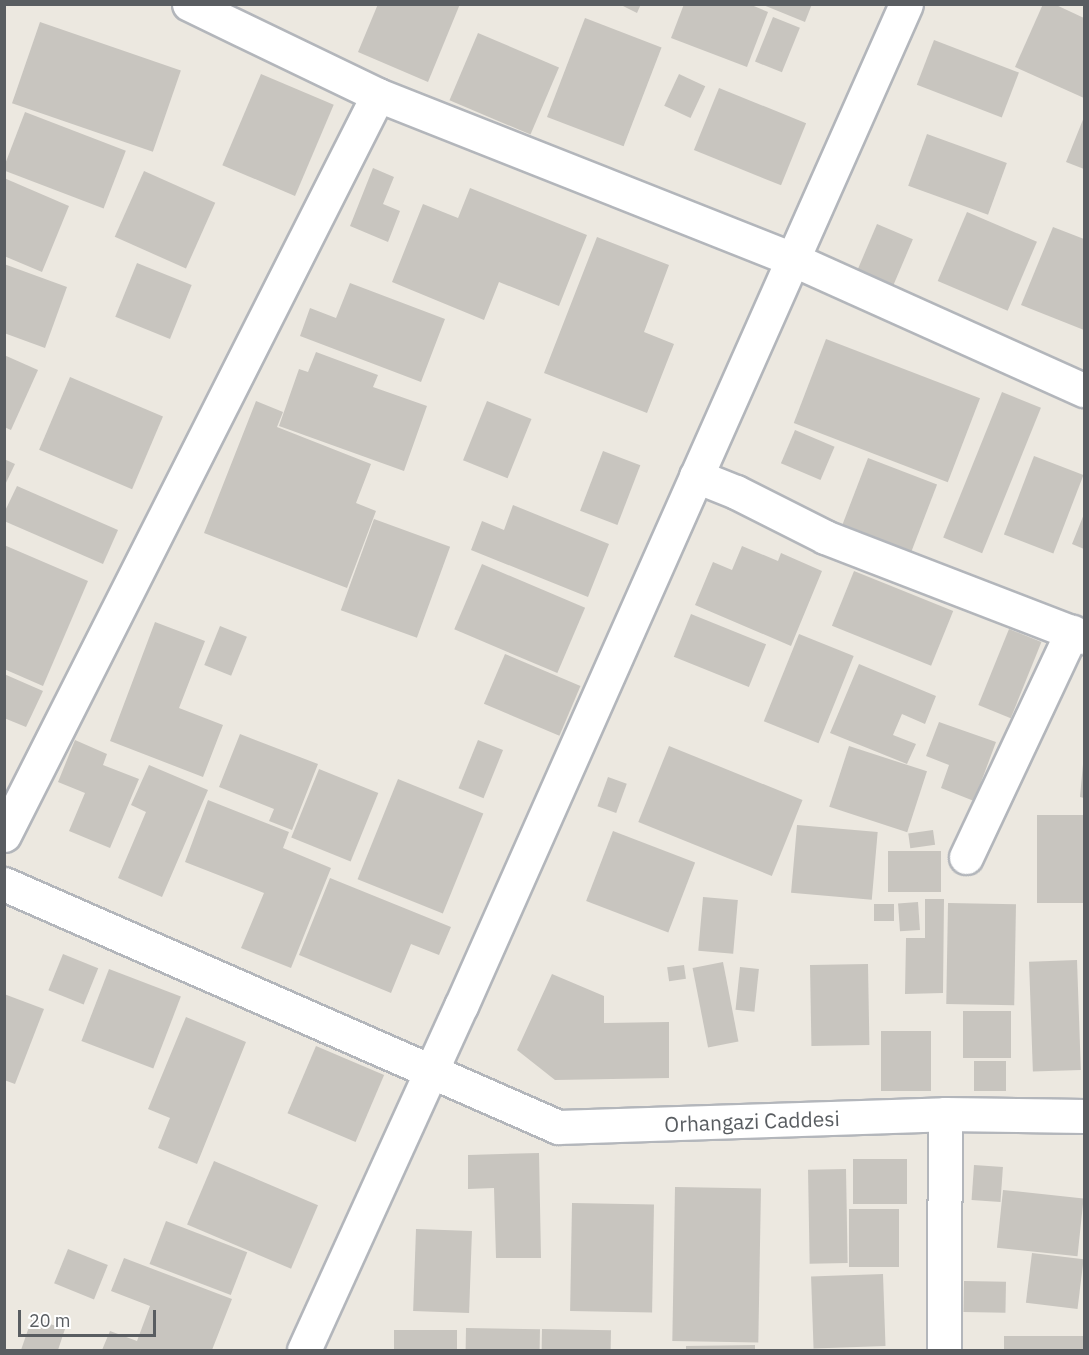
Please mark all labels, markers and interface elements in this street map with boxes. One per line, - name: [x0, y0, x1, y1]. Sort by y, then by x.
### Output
- street label: Orhangazi Caddesi: [664, 1105, 840, 1137]
- scale bar: [21, 1298, 159, 1336]
- text: 20 m: [29, 1309, 71, 1332]

